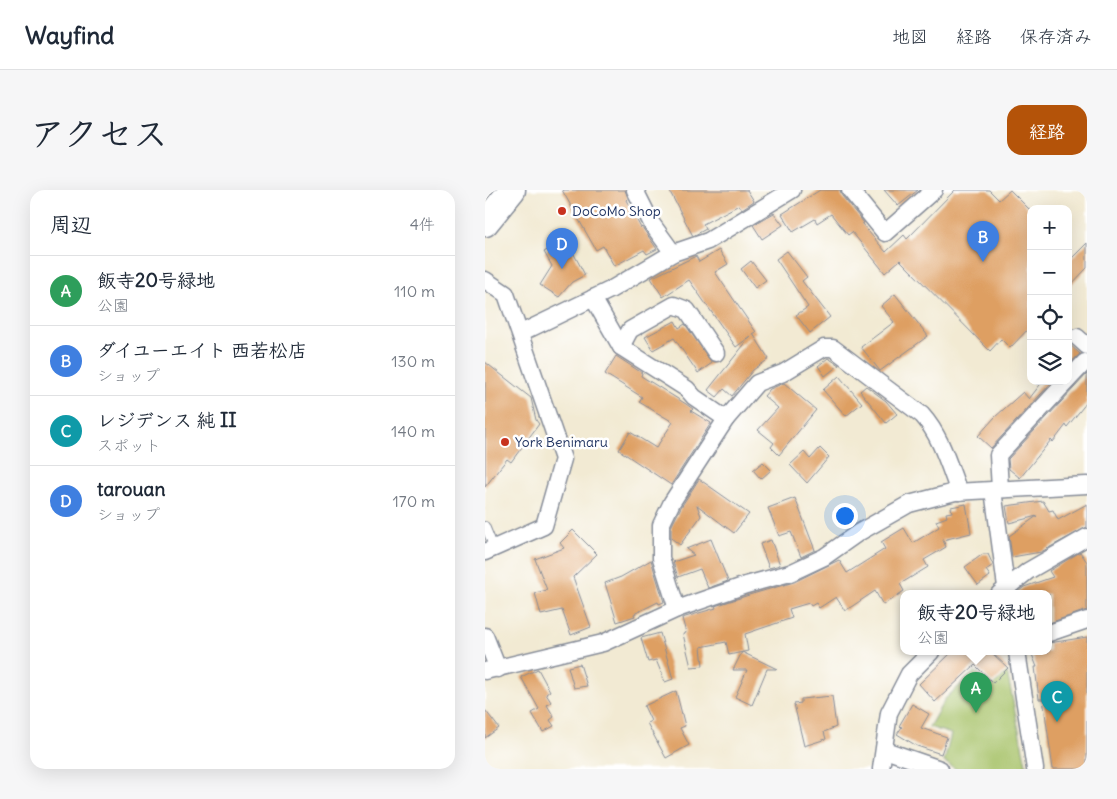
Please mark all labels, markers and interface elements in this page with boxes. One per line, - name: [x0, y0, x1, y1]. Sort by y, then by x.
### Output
- text: Wayfind: [25, 20, 114, 50]
- text: 地図: [892, 25, 928, 48]
- text: 経路: [956, 25, 992, 48]
- text: 保存済み: [1020, 25, 1092, 48]
- button: 経路: [1007, 105, 1087, 155]
- text: アクセス: [30, 111, 168, 155]
- place label: DoCoMo Shop: [572, 202, 661, 220]
- marker: DoCoMo Shop: [556, 205, 568, 217]
- map controls: [1027, 205, 1072, 385]
- button: +: [1027, 205, 1072, 250]
- text: 周辺: [50, 211, 92, 238]
- text: 4件: [410, 214, 435, 234]
- pin: B: [967, 221, 999, 262]
- pin: D: [546, 228, 578, 269]
- button: −: [1027, 250, 1072, 295]
- text: 飯寺20号緑地: [97, 268, 215, 292]
- text: A: [61, 281, 71, 301]
- text: 110 m: [394, 281, 435, 301]
- text: 公園: [97, 295, 129, 315]
- button: locate: [1027, 295, 1072, 340]
- text: ダイユーエイト 西若松店: [97, 338, 307, 362]
- button: layers: [1027, 340, 1072, 385]
- text: B: [61, 351, 71, 371]
- text: 130 m: [391, 351, 435, 371]
- text: ショップ: [97, 365, 160, 385]
- text: レジデンス 純 II: [97, 408, 237, 432]
- text: C: [61, 421, 71, 441]
- text: 140 m: [391, 421, 435, 441]
- place label: York Benimaru: [515, 433, 608, 451]
- text: スポット: [97, 435, 161, 455]
- marker: York Benimaru: [499, 436, 511, 448]
- text: tarouan: [97, 477, 165, 501]
- text: D: [60, 491, 72, 511]
- text: 170 m: [392, 491, 435, 511]
- your location: [832, 503, 858, 529]
- text: ショップ: [97, 504, 160, 524]
- popup: [900, 590, 1052, 655]
- text: 飯寺20号緑地: [917, 600, 1035, 624]
- text: 公園: [917, 627, 949, 647]
- pin: A: [960, 672, 992, 713]
- pin: C: [1041, 681, 1073, 722]

